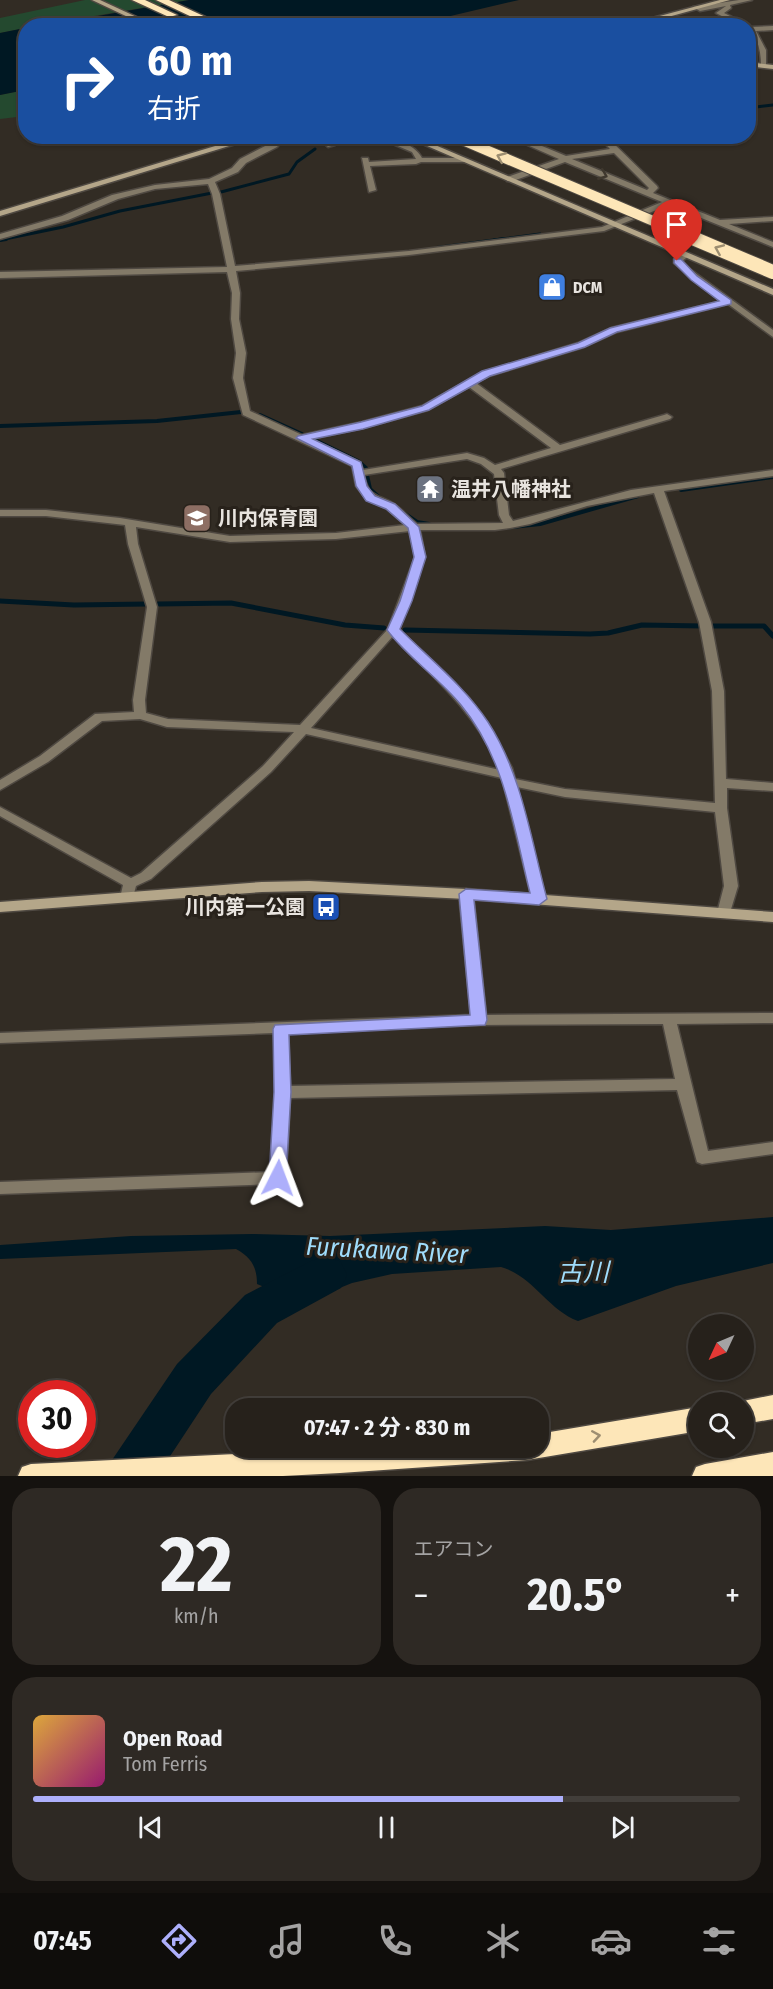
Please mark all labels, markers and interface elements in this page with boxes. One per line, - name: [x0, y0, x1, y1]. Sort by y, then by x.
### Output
- text: 60 m: [147, 36, 233, 86]
- icon: right: [48, 42, 126, 120]
- text: 右折: [147, 93, 201, 125]
- one-way arrow: [496, 152, 507, 164]
- one-way arrow: [597, 168, 608, 180]
- pin: [651, 199, 702, 261]
- icon: arrive: [660, 208, 693, 241]
- one-way arrow: [714, 244, 725, 256]
- shop icon: DCM: [536, 271, 568, 303]
- place label: DCM: [573, 278, 603, 297]
- temple icon: 温井八幡神社: [414, 473, 446, 505]
- place label: 温井八幡神社: [451, 477, 571, 501]
- school or university icon: 川内保育園: [181, 502, 213, 534]
- place label: 川内保育園: [218, 506, 318, 530]
- bus stop icon: 川内第一公園: [310, 891, 342, 923]
- place label: 川内第一公園: [185, 895, 305, 919]
- position arrow: [246, 1146, 310, 1210]
- water label: Furukawa River: [305, 1231, 470, 1270]
- water label: 古川: [557, 1257, 612, 1288]
- north arrow: [688, 1314, 754, 1380]
- map controls: [688, 1314, 754, 1458]
- speed limit sign: 30: [18, 1380, 96, 1458]
- button: search: [688, 1392, 754, 1458]
- text: 07:47 · 2 分 · 830 m: [304, 1414, 470, 1441]
- one-way arrow: [592, 1431, 601, 1443]
- text: 22: [160, 1518, 232, 1612]
- text: エアコン: [414, 1537, 494, 1561]
- text: 20.5°: [527, 1568, 626, 1622]
- text: −: [414, 1576, 428, 1616]
- text: +: [725, 1576, 740, 1616]
- text: km/h: [174, 1604, 219, 1628]
- text: Open Road: [123, 1725, 223, 1752]
- text: Tom Ferris: [123, 1752, 207, 1776]
- icon: previous: [134, 1811, 167, 1844]
- icon: pause: [370, 1811, 403, 1844]
- icon: next: [606, 1811, 639, 1844]
- icon: directions: [158, 1920, 200, 1962]
- icon: music: [266, 1920, 308, 1962]
- icon: phone: [374, 1920, 416, 1962]
- icon: climate: [482, 1920, 524, 1962]
- icon: car: [590, 1920, 632, 1962]
- icon: filters: [698, 1920, 740, 1962]
- text: 07:45: [33, 1925, 92, 1957]

